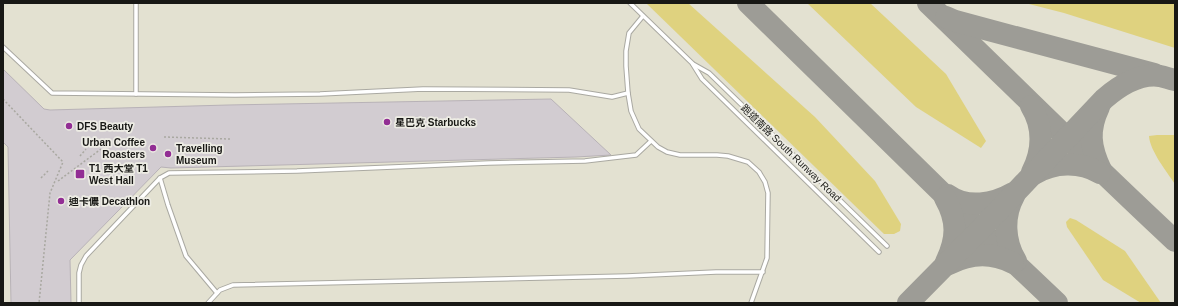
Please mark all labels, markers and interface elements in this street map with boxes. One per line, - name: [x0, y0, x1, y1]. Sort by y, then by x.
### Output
- street label: 跑道南路 South Runway Road: [739, 102, 843, 204]
- marker: 星巴克 Starbucks: [382, 117, 392, 127]
- place label: 星巴克 Starbucks: [395, 117, 477, 128]
- marker: DFS Beauty: [64, 121, 74, 131]
- place label: DFS Beauty: [77, 121, 134, 132]
- place label: Urban Coffee Roasters: [82, 137, 145, 160]
- marker: Urban Coffee Roasters: [148, 143, 158, 153]
- place label: Travelling Museum: [176, 143, 223, 166]
- marker: Travelling Museum: [163, 149, 173, 159]
- place label: T1 西大堂 T1 West Hall: [89, 163, 148, 186]
- marker: T1 西大堂 T1 West Hall: [74, 168, 86, 180]
- marker: 迪卡儂 Decathlon: [56, 196, 66, 206]
- place label: 迪卡儂 Decathlon: [68, 196, 150, 207]

